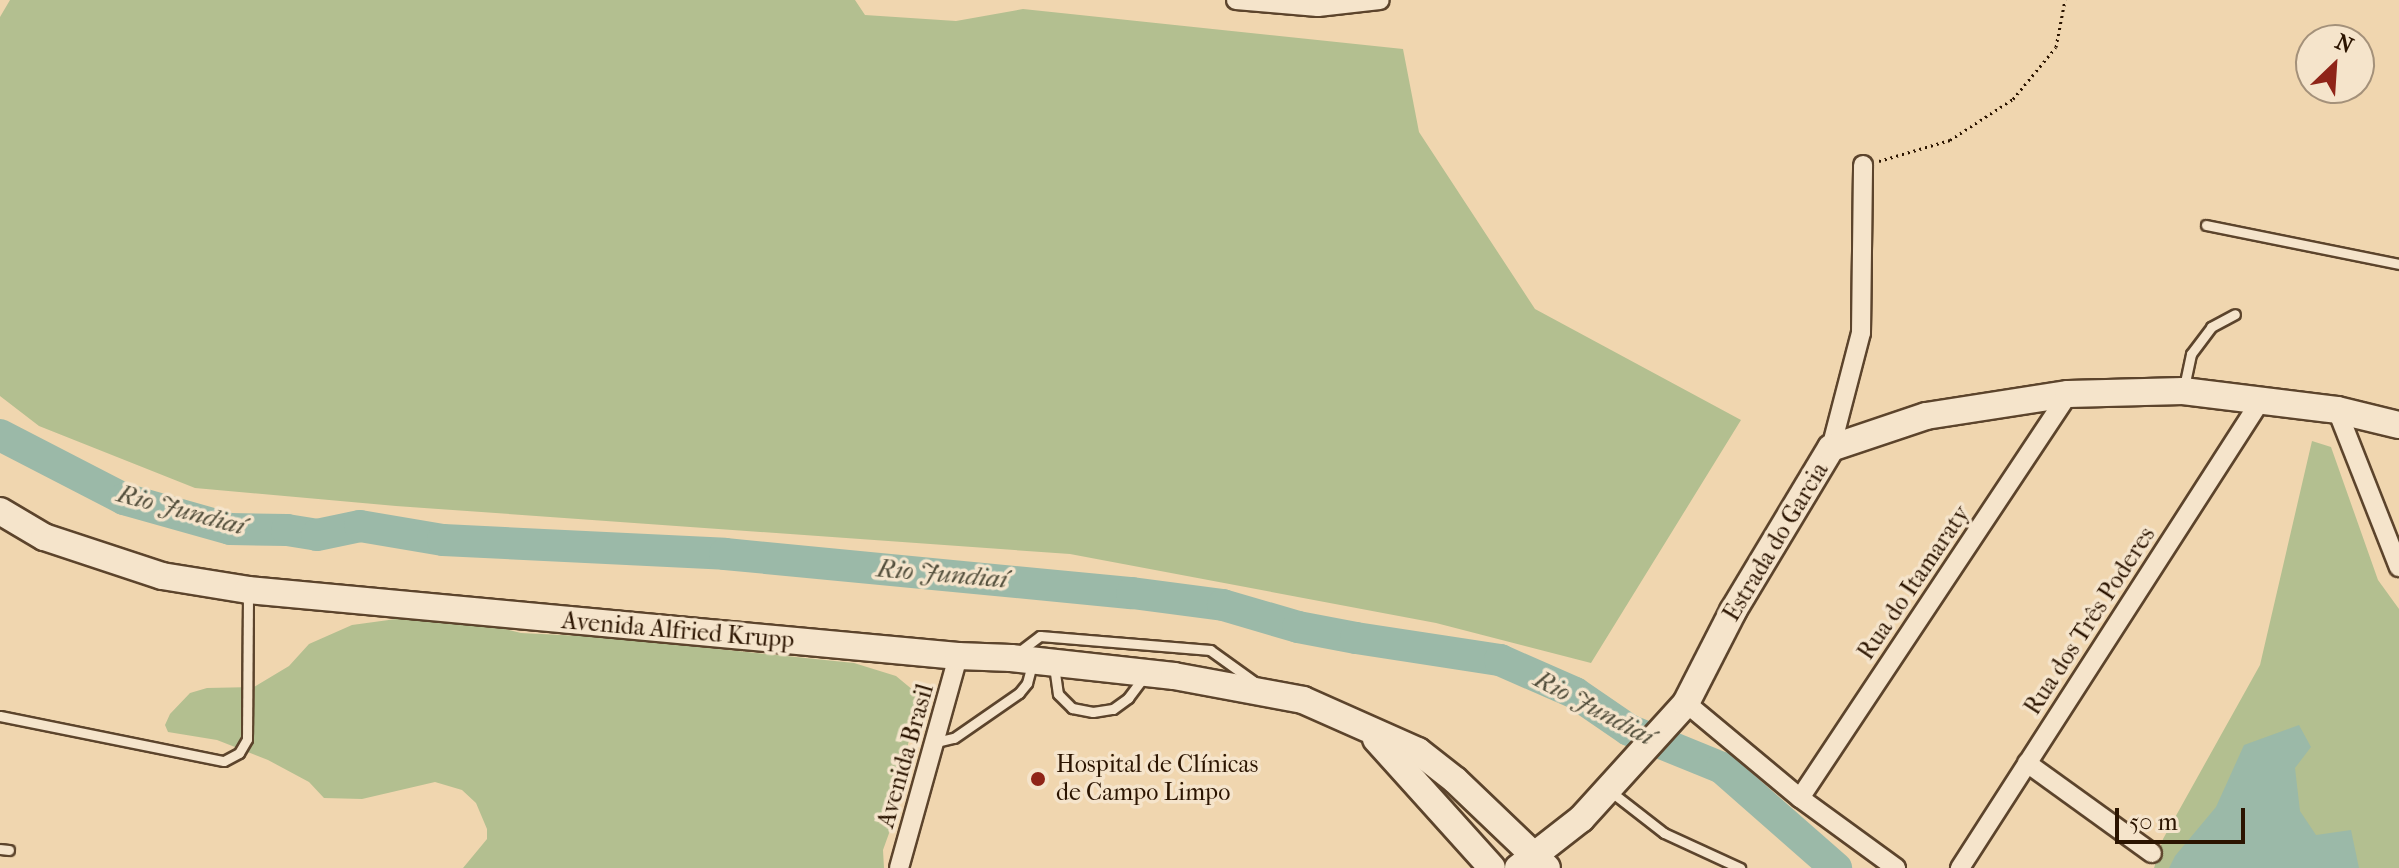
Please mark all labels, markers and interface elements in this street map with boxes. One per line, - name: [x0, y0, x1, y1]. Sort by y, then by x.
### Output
- north arrow: [2295, 24, 2375, 104]
- text: N: [2331, 29, 2357, 59]
- street label: Estrada do Garcia: [1717, 457, 1835, 627]
- water label: Rio Jundiaí: [114, 478, 248, 542]
- street label: Rua do Itamaraty: [1852, 500, 1976, 666]
- street label: Rua dos Três Poderes: [2018, 522, 2162, 720]
- water label: Rio Jundiaí: [875, 553, 1009, 595]
- street label: Avenida Alfried Krupp: [561, 606, 795, 656]
- water label: Rio Jundiaí: [1529, 664, 1659, 752]
- street label: Avenida Brasil: [872, 681, 940, 831]
- place label: Hospital de Clínicas de Campo Limpo: [1056, 751, 1258, 807]
- marker: Hospital de Clínicas de Campo Limpo: [1027, 768, 1049, 790]
- scale bar: [2119, 792, 2249, 842]
- text: 50 m: [2129, 808, 2178, 836]

